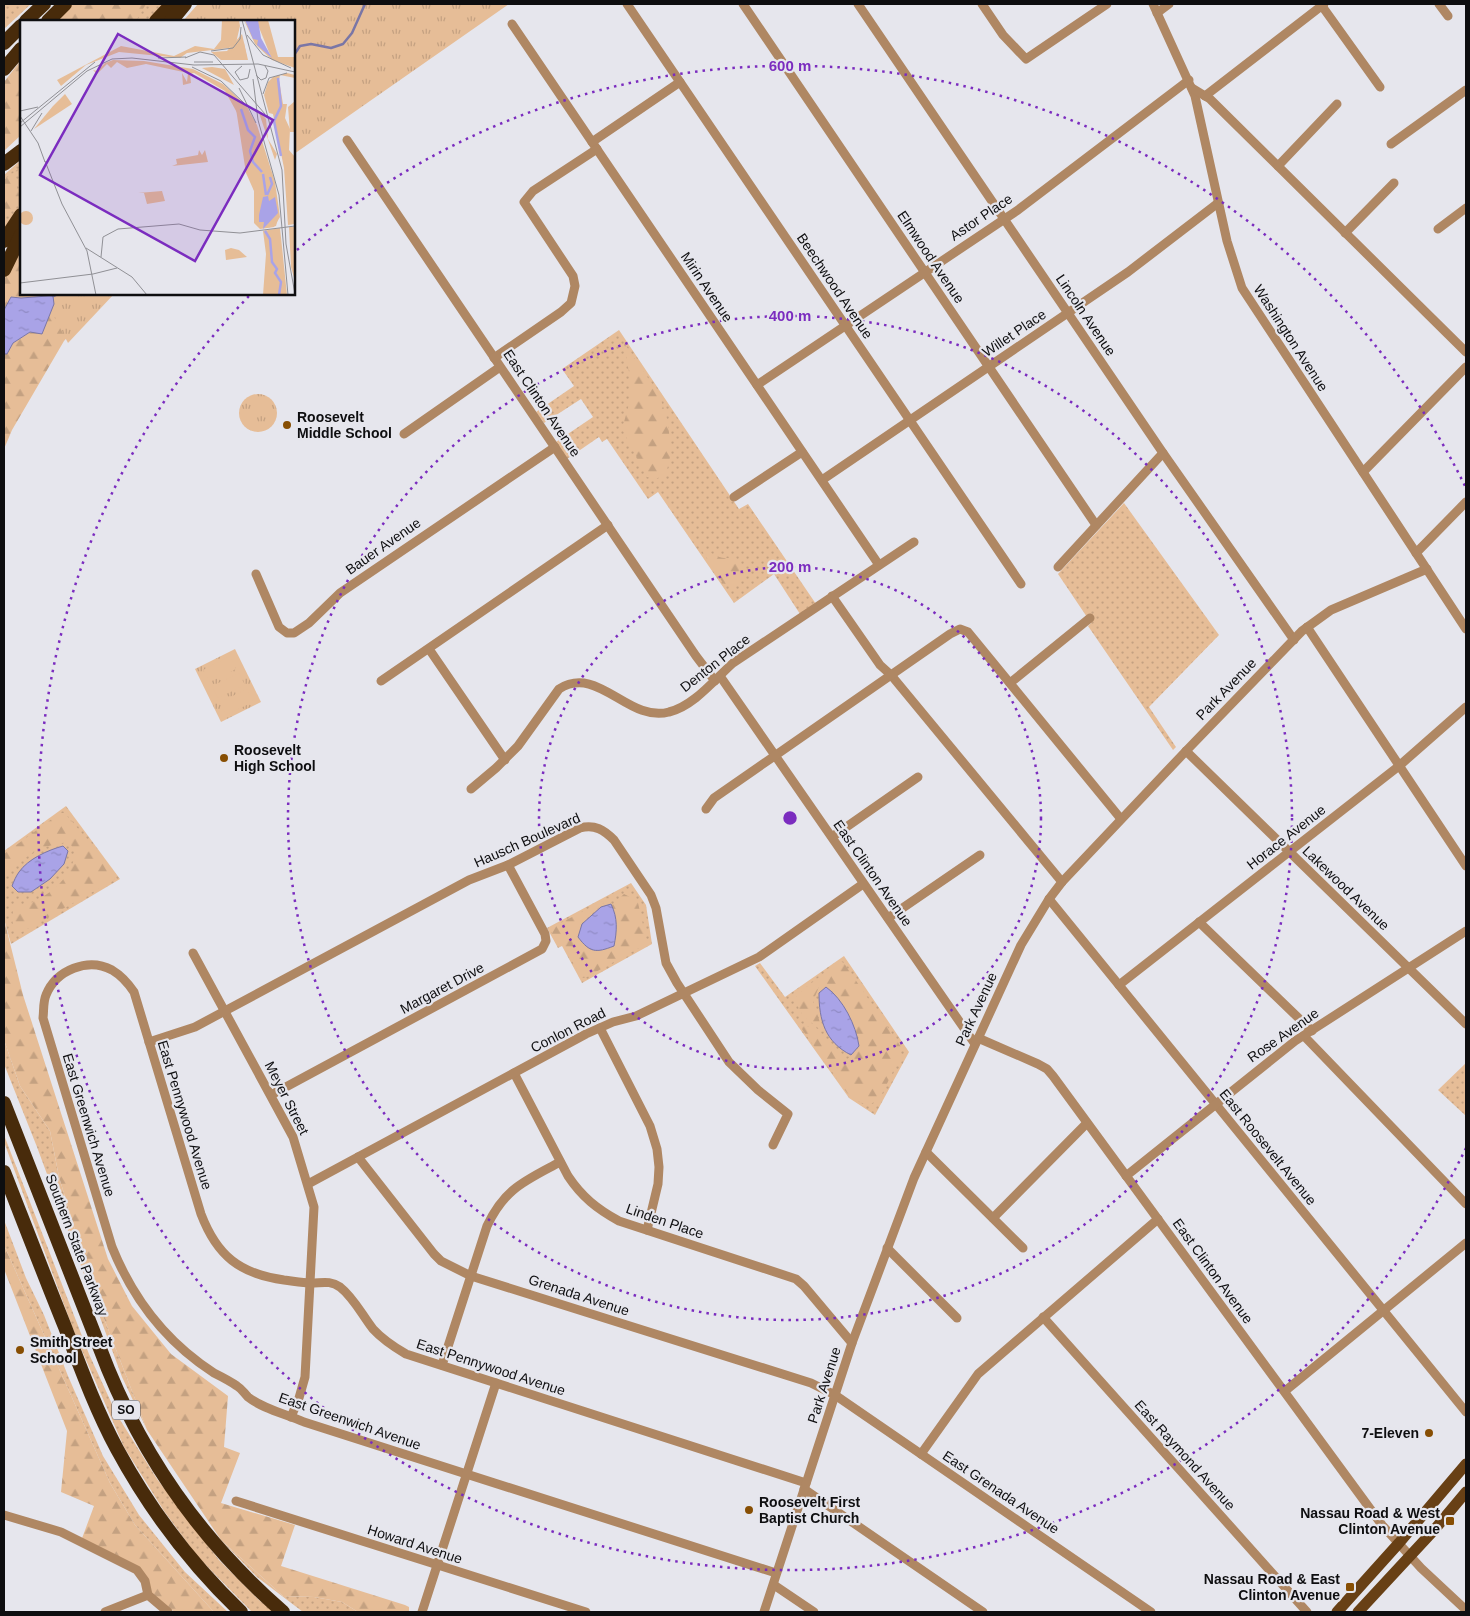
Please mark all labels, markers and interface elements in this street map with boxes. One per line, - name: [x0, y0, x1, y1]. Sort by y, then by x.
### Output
- inset map: [20, 20, 295, 295]
- text: 600 m: [769, 57, 811, 74]
- street label: Astor Place: [947, 190, 1015, 244]
- street label: Elmwood Avenue: [894, 208, 968, 306]
- street label: Beechwood Avenue: [794, 230, 876, 342]
- street label: Mirin Avenue: [678, 249, 736, 325]
- street label: Lincoln Avenue: [1053, 271, 1119, 359]
- street label: Washington Avenue: [1251, 282, 1332, 394]
- street label: Willet Place: [979, 306, 1049, 360]
- text: 400 m: [769, 307, 811, 324]
- street label: East Clinton Avenue: [500, 346, 584, 460]
- place label: Roosevelt Middle School: [297, 409, 392, 441]
- marker: Roosevelt Middle School: [281, 419, 293, 431]
- street label: Bauer Avenue: [342, 514, 424, 578]
- text: 200 m: [769, 558, 811, 575]
- street label: Denton Place: [677, 631, 753, 695]
- street label: Park Avenue: [1193, 655, 1259, 723]
- place label: Roosevelt High School: [234, 742, 316, 774]
- marker: Roosevelt High School: [218, 752, 230, 764]
- street label: Horace Avenue: [1243, 801, 1329, 873]
- street label: Hausch Boulevard: [471, 809, 583, 871]
- centre of rings: [781, 809, 799, 827]
- street label: East Clinton Avenue: [830, 817, 916, 929]
- street label: Lakewood Avenue: [1299, 843, 1393, 934]
- street label: Margaret Drive: [397, 959, 487, 1017]
- street label: Park Avenue: [952, 970, 1000, 1048]
- street label: Conlon Road: [528, 1004, 608, 1056]
- street label: Rose Avenue: [1244, 1005, 1322, 1065]
- street label: East Pennywood Avenue: [155, 1038, 215, 1192]
- street label: East Greenwich Avenue: [60, 1051, 119, 1199]
- street label: Meyer Street: [262, 1059, 312, 1137]
- street label: East Roosevelt Avenue: [1216, 1086, 1320, 1208]
- street label: Southern State Parkway: [42, 1172, 112, 1318]
- street label: Linden Place: [624, 1200, 706, 1242]
- street label: East Clinton Avenue: [1170, 1215, 1257, 1327]
- street label: Grenada Avenue: [527, 1271, 632, 1319]
- place label: Smith Street School: [30, 1334, 113, 1366]
- street label: East Pennywood Avenue: [415, 1335, 568, 1399]
- marker: Smith Street School: [14, 1344, 26, 1356]
- street label: Park Avenue: [804, 1345, 844, 1425]
- street label: East Greenwich Avenue: [277, 1389, 423, 1453]
- street label: East Raymond Avenue: [1131, 1397, 1239, 1513]
- road number: SO: [112, 1400, 140, 1420]
- place label: 7-Eleven: [1361, 1425, 1419, 1441]
- marker: 7-Eleven: [1423, 1427, 1435, 1439]
- street label: East Grenada Avenue: [940, 1447, 1062, 1537]
- place label: Roosevelt First Baptist Church: [759, 1494, 860, 1526]
- marker: Roosevelt First Baptist Church: [743, 1504, 755, 1516]
- place label: Nassau Road & West Clinton Avenue: [1300, 1505, 1440, 1537]
- marker: Nassau Road & West Clinton Avenue: [1444, 1515, 1456, 1527]
- street label: Howard Avenue: [366, 1521, 465, 1567]
- place label: Nassau Road & East Clinton Avenue: [1204, 1571, 1340, 1603]
- marker: Nassau Road & East Clinton Avenue: [1344, 1581, 1356, 1593]

